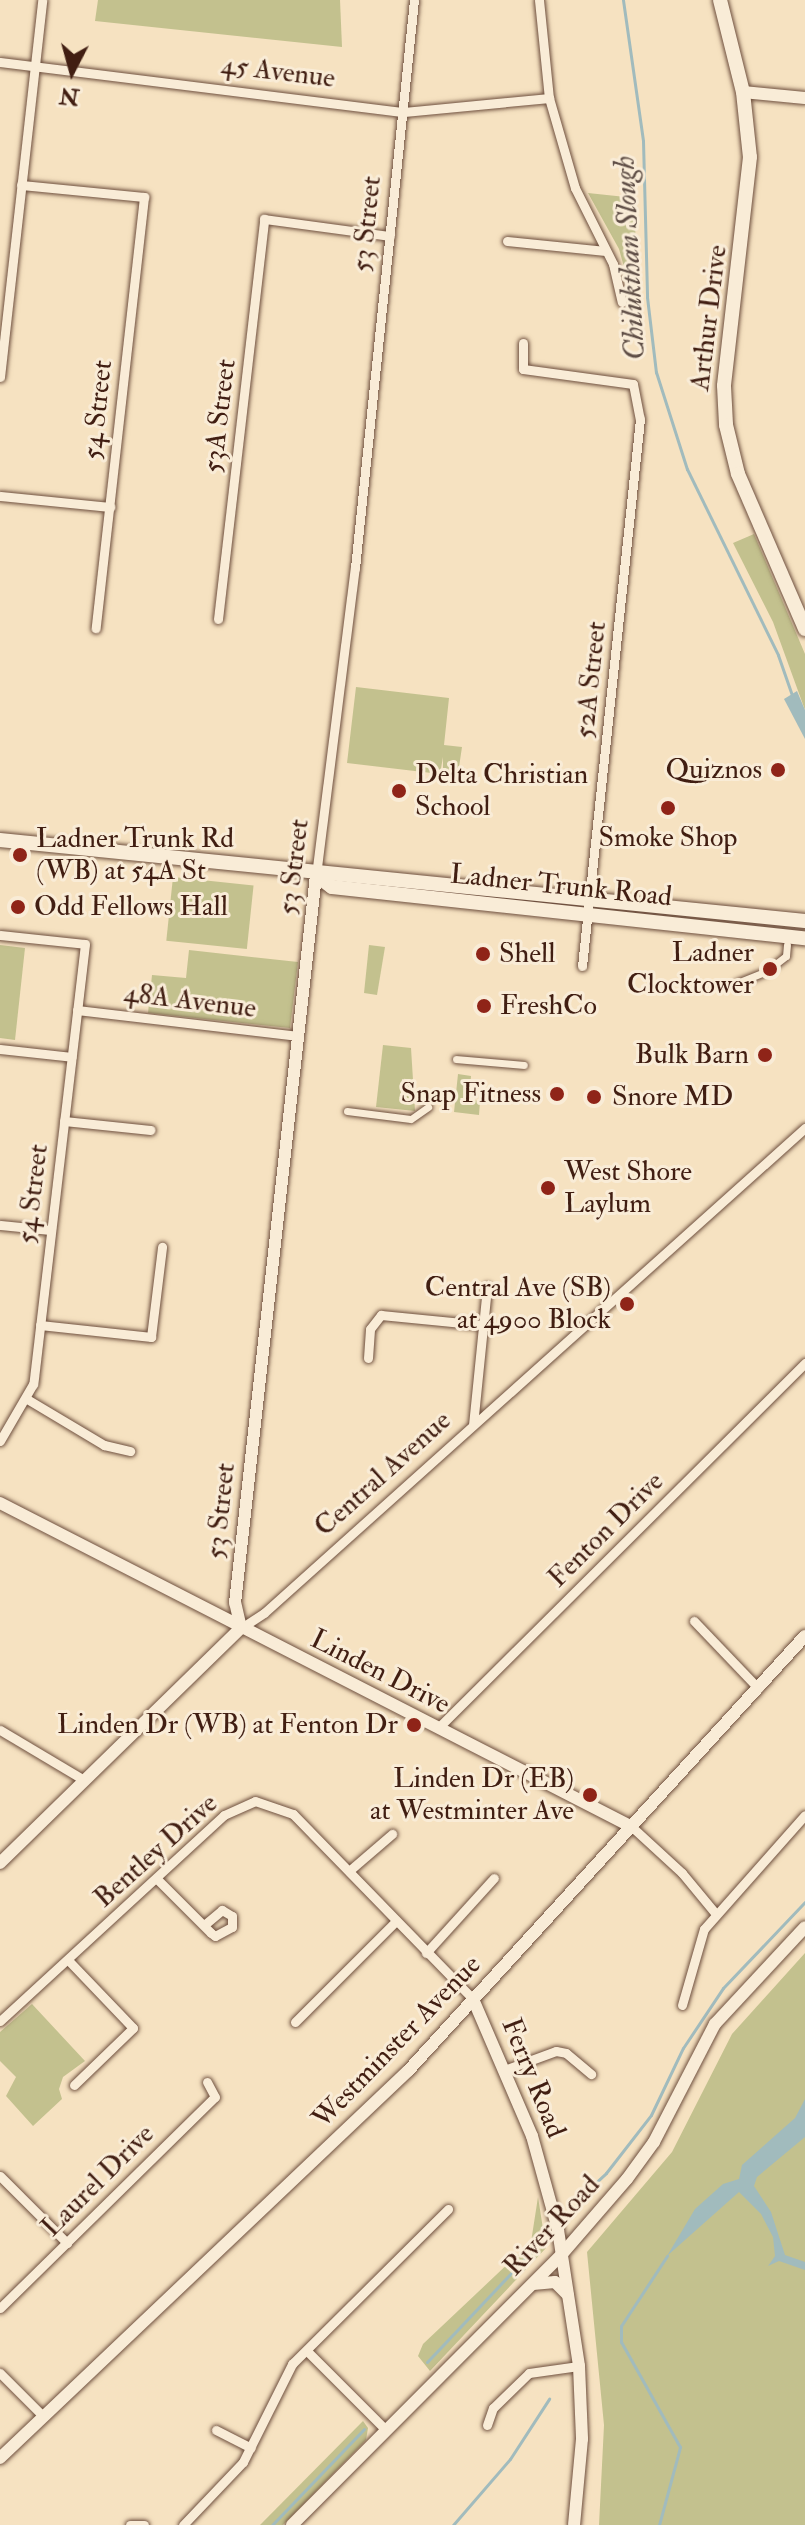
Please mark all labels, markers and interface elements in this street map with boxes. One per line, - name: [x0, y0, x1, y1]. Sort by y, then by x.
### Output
- north arrow: [32, 32, 112, 112]
- street label: 45 Avenue: [219, 48, 337, 96]
- text: N: [58, 81, 81, 111]
- water label: Chilukthan Slough: [607, 155, 653, 361]
- street label: 53 Street: [345, 174, 389, 274]
- street label: Arthur Drive: [683, 243, 735, 393]
- street label: 53A Street: [196, 357, 244, 475]
- street label: 54 Street: [76, 358, 120, 462]
- street label: 52A Street: [568, 620, 614, 740]
- place label: Quiznos: [665, 753, 762, 787]
- place label: Delta Christian School: [415, 758, 588, 824]
- marker: Quiznos: [769, 761, 787, 779]
- marker: Delta Christian School: [390, 782, 408, 800]
- marker: Smoke Shop: [659, 799, 677, 817]
- street label: 53 Street: [271, 817, 317, 917]
- place label: Smoke Shop: [598, 821, 738, 855]
- place label: Ladner Trunk Rd (WB) at 54A St: [36, 822, 234, 888]
- marker: Ladner Trunk Rd (WB) at 54A St: [11, 846, 29, 864]
- street label: Ladner Trunk Road: [448, 858, 674, 914]
- place label: Odd Fellows Hall: [34, 890, 228, 924]
- marker: Odd Fellows Hall: [9, 898, 27, 916]
- place label: Ladner Clocktower: [627, 936, 754, 1002]
- place label: Shell: [499, 937, 555, 971]
- marker: Shell: [474, 945, 492, 963]
- marker: Ladner Clocktower: [761, 960, 779, 978]
- street label: 48A Avenue: [122, 976, 258, 1026]
- place label: FreshCo: [500, 989, 597, 1023]
- marker: FreshCo: [475, 997, 493, 1015]
- place label: Bulk Barn: [635, 1038, 749, 1072]
- marker: Bulk Barn: [756, 1046, 774, 1064]
- place label: Snap Fitness: [400, 1077, 541, 1111]
- place label: Snore MD: [612, 1080, 733, 1114]
- marker: Snap Fitness: [548, 1085, 566, 1103]
- marker: Snore MD: [583, 1086, 605, 1108]
- street label: 54 Street: [10, 1142, 56, 1246]
- place label: West Shore Laylum: [564, 1155, 692, 1221]
- marker: West Shore Laylum: [539, 1179, 557, 1197]
- place label: Central Ave (SB) at 4900 Block: [425, 1271, 611, 1337]
- marker: Central Ave (SB) at 4900 Block: [618, 1295, 636, 1313]
- street label: Central Avenue: [308, 1404, 458, 1544]
- street label: 53 Street: [199, 1461, 243, 1561]
- street label: Fenton Drive: [541, 1465, 671, 1595]
- street label: Linden Drive: [305, 1623, 455, 1721]
- place label: Linden Dr (WB) at Fenton Dr: [57, 1708, 398, 1742]
- marker: Linden Dr (WB) at Fenton Dr: [405, 1716, 423, 1734]
- place label: Linden Dr (EB) at Westminter Ave: [370, 1762, 574, 1828]
- marker: Linden Dr (EB) at Westminter Ave: [581, 1786, 599, 1804]
- street label: Bentley Drive: [87, 1787, 225, 1915]
- street label: Westminster Avenue: [306, 1948, 488, 2136]
- street label: Ferry Road: [494, 2013, 572, 2143]
- street label: Laurel Drive: [35, 2118, 161, 2244]
- street label: River Road: [497, 2169, 607, 2283]

